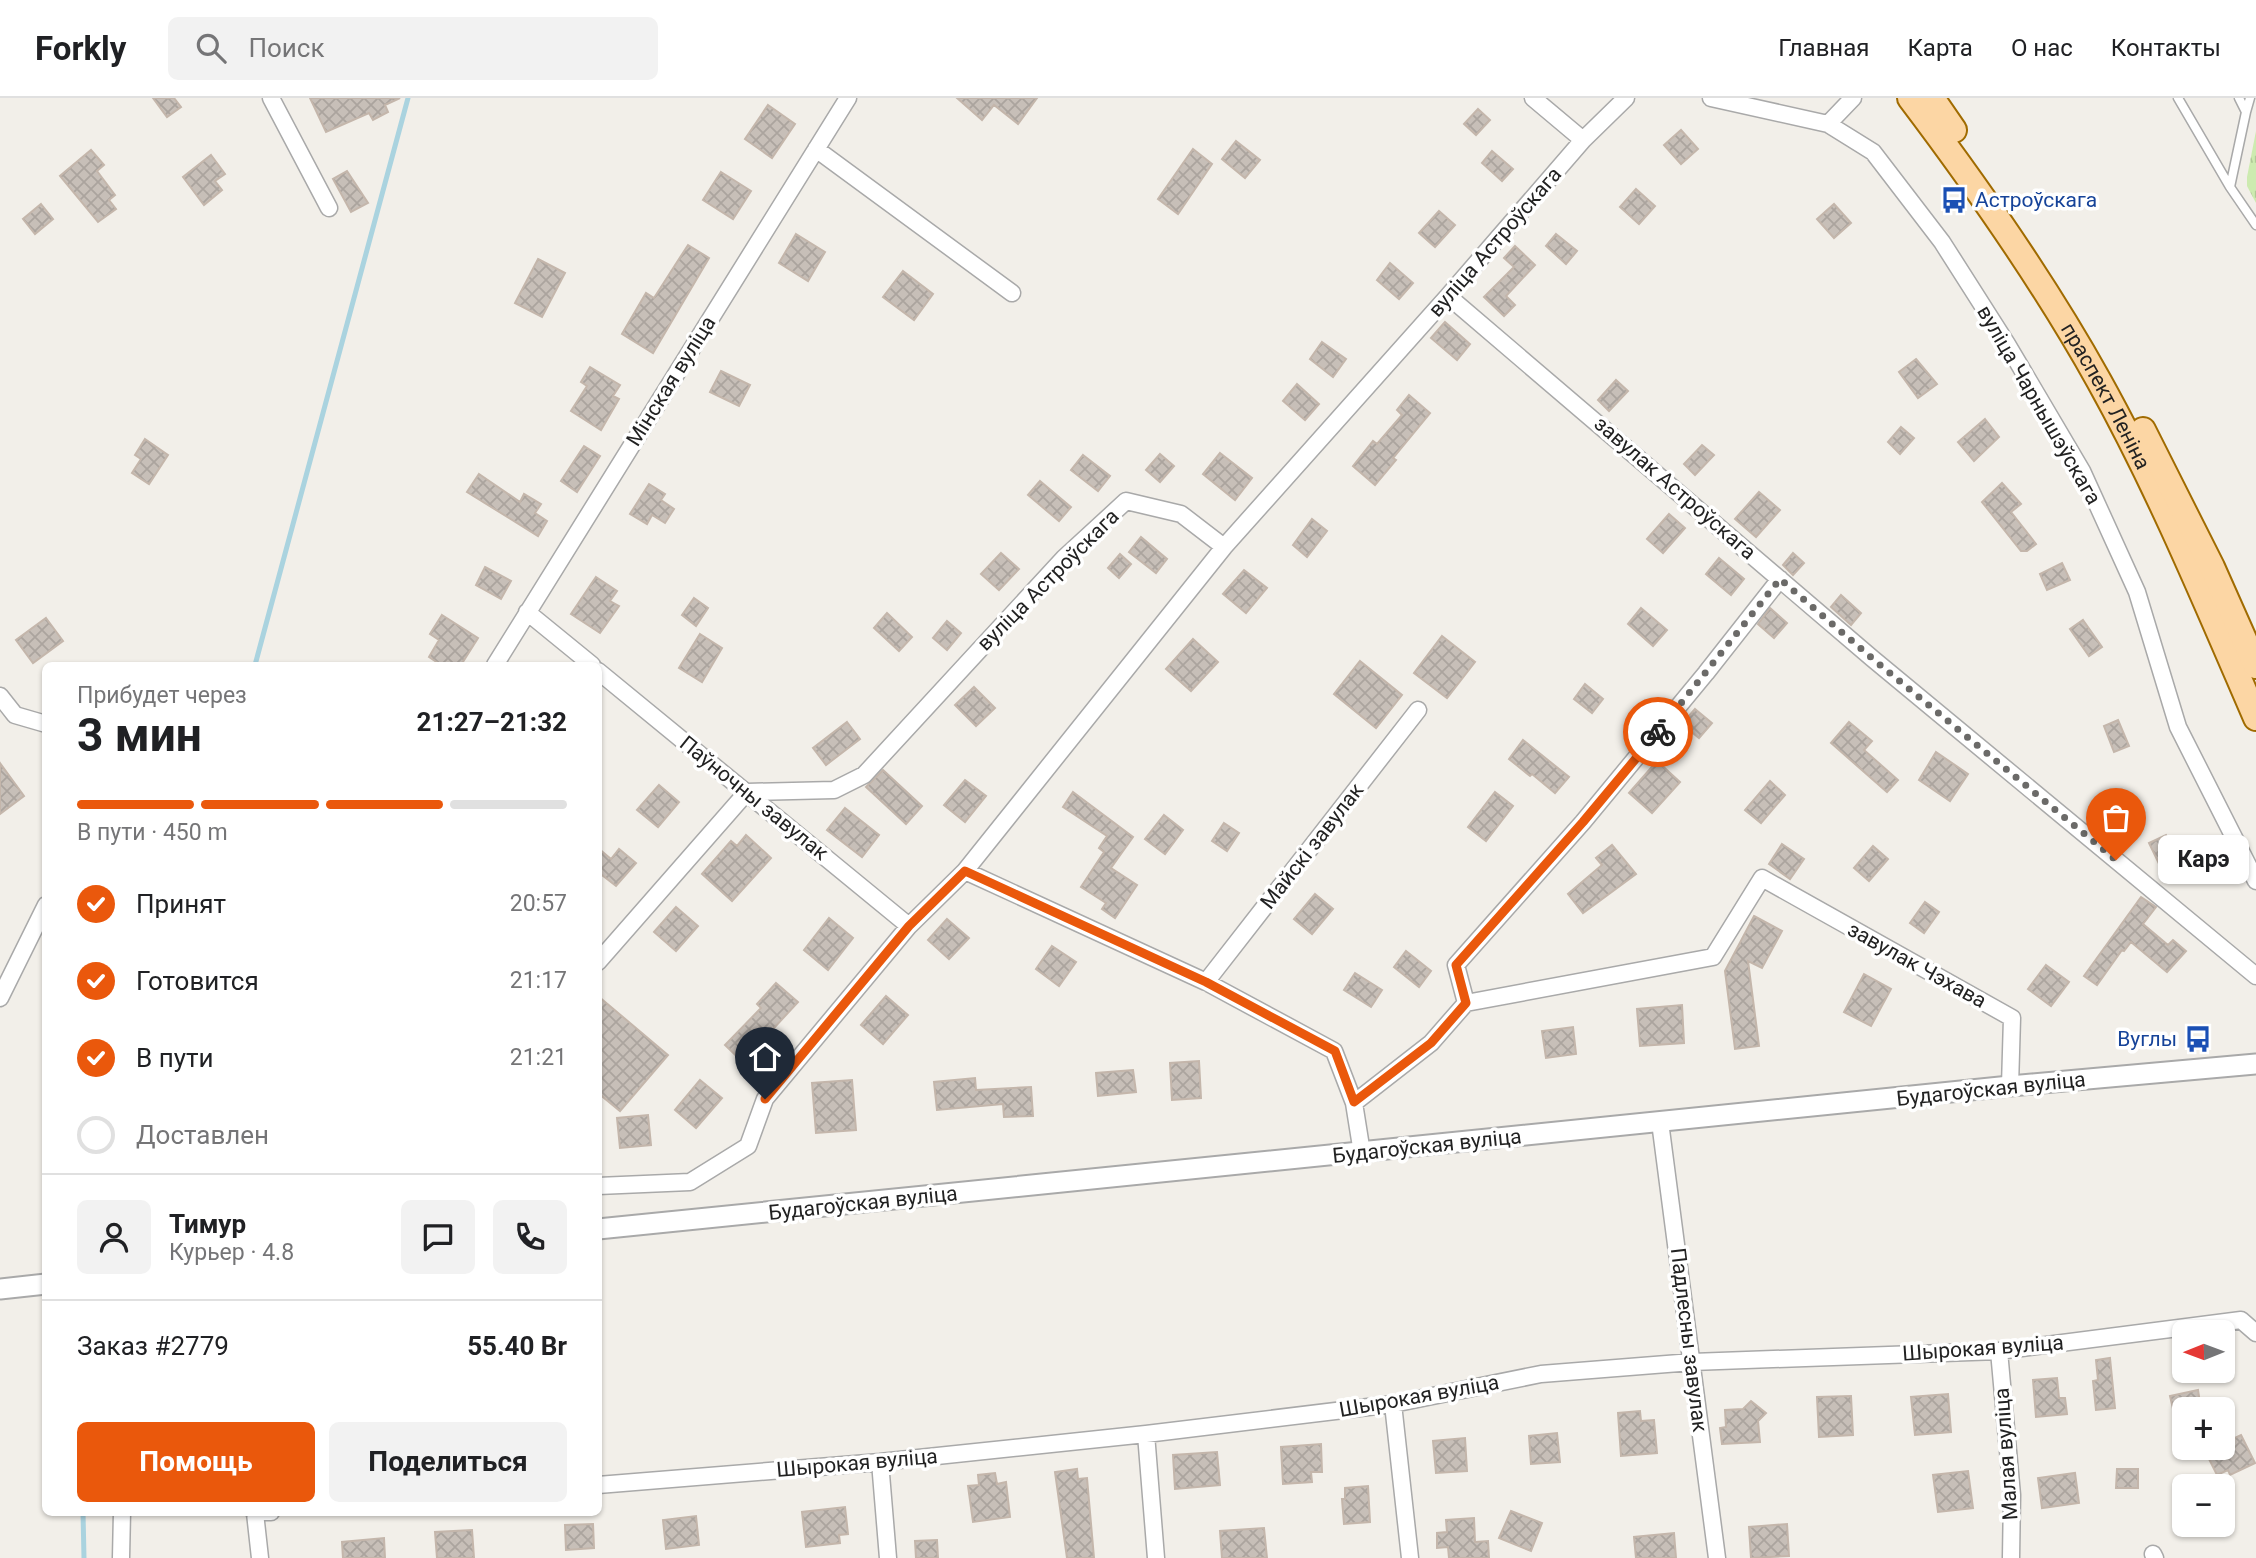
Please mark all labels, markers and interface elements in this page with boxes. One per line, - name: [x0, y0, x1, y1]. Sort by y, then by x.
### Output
- search box: [168, 17, 658, 80]
- text: Forkly: [35, 29, 126, 68]
- icon: search: [192, 29, 230, 67]
- text: Поиск: [248, 33, 325, 63]
- text: Главная: [1778, 34, 1869, 62]
- text: Карта: [1907, 34, 1973, 62]
- text: О нас: [2011, 34, 2073, 62]
- text: Контакты: [2111, 34, 2221, 62]
- street label: вуліца Астроўскага: [1424, 162, 1566, 322]
- bus stop icon: Астроўскага: [1939, 185, 1969, 215]
- place label: Астроўскага: [1975, 188, 2097, 212]
- street label: вуліца Чарнышэўскага: [1972, 301, 2106, 509]
- street label: Мінская вуліца: [621, 312, 721, 450]
- street label: праспект Леніна: [2056, 318, 2155, 473]
- street label: завулак Астроўскага: [1589, 411, 1761, 565]
- street label: вуліца Астроўскага: [972, 504, 1124, 656]
- text: Прибудет через: [77, 682, 247, 709]
- courier: [1623, 697, 1693, 767]
- text: 21:27–21:32: [417, 707, 567, 737]
- text: 3 мин: [77, 708, 202, 762]
- icon: bike: [1639, 713, 1677, 751]
- street label: Паўночны завулак: [675, 731, 833, 866]
- street label: Майскі завулак: [1255, 778, 1369, 914]
- pin: [2086, 788, 2146, 860]
- icon: bag: [2097, 799, 2135, 837]
- text: В пути · 450 m: [77, 819, 228, 846]
- callout: Карэ: [2158, 836, 2249, 884]
- text: Карэ: [2177, 846, 2230, 873]
- icon: check: [77, 885, 115, 923]
- text: Принят: [136, 889, 226, 919]
- text: 20:57: [510, 890, 567, 917]
- street label: завулак Чэхава: [1844, 917, 1990, 1013]
- icon: check: [77, 962, 115, 1000]
- text: Готовится: [136, 966, 259, 996]
- text: 21:17: [510, 967, 567, 994]
- bus stop icon: Вуглы: [2183, 1024, 2213, 1054]
- pin: [735, 1027, 795, 1099]
- place label: Вуглы: [2117, 1027, 2177, 1051]
- icon: home: [746, 1038, 784, 1076]
- icon: check: [77, 1039, 115, 1077]
- text: В пути: [136, 1043, 213, 1073]
- text: 21:21: [510, 1044, 567, 1071]
- street label: Будагоўская вуліца: [1895, 1067, 2087, 1111]
- text: Доставлен: [136, 1120, 269, 1150]
- street label: Будагоўская вуліца: [1331, 1124, 1523, 1168]
- street label: Будагоўская вуліца: [767, 1181, 959, 1225]
- button: person: [77, 1200, 151, 1274]
- button: chat: [401, 1200, 475, 1274]
- button: phone: [493, 1200, 567, 1274]
- text: Тимур: [169, 1209, 246, 1239]
- text: Курьер · 4.8: [169, 1239, 294, 1266]
- street label: Падлесны завулак: [1666, 1247, 1712, 1434]
- north arrow: [2172, 1320, 2235, 1382]
- map controls: [2172, 1320, 2235, 1537]
- street label: Шырокая вуліца: [1901, 1330, 2065, 1366]
- text: Заказ #2779: [77, 1331, 229, 1361]
- text: 55.40 Br: [467, 1331, 567, 1361]
- street label: Шырокая вуліца: [1337, 1370, 1501, 1422]
- street label: Малая вуліца: [1989, 1387, 2023, 1521]
- button: +: [2172, 1397, 2235, 1460]
- button: Помощь: [77, 1422, 315, 1502]
- button: Поделиться: [329, 1422, 567, 1502]
- street label: Шырокая вуліца: [775, 1444, 939, 1482]
- button: −: [2172, 1474, 2235, 1537]

